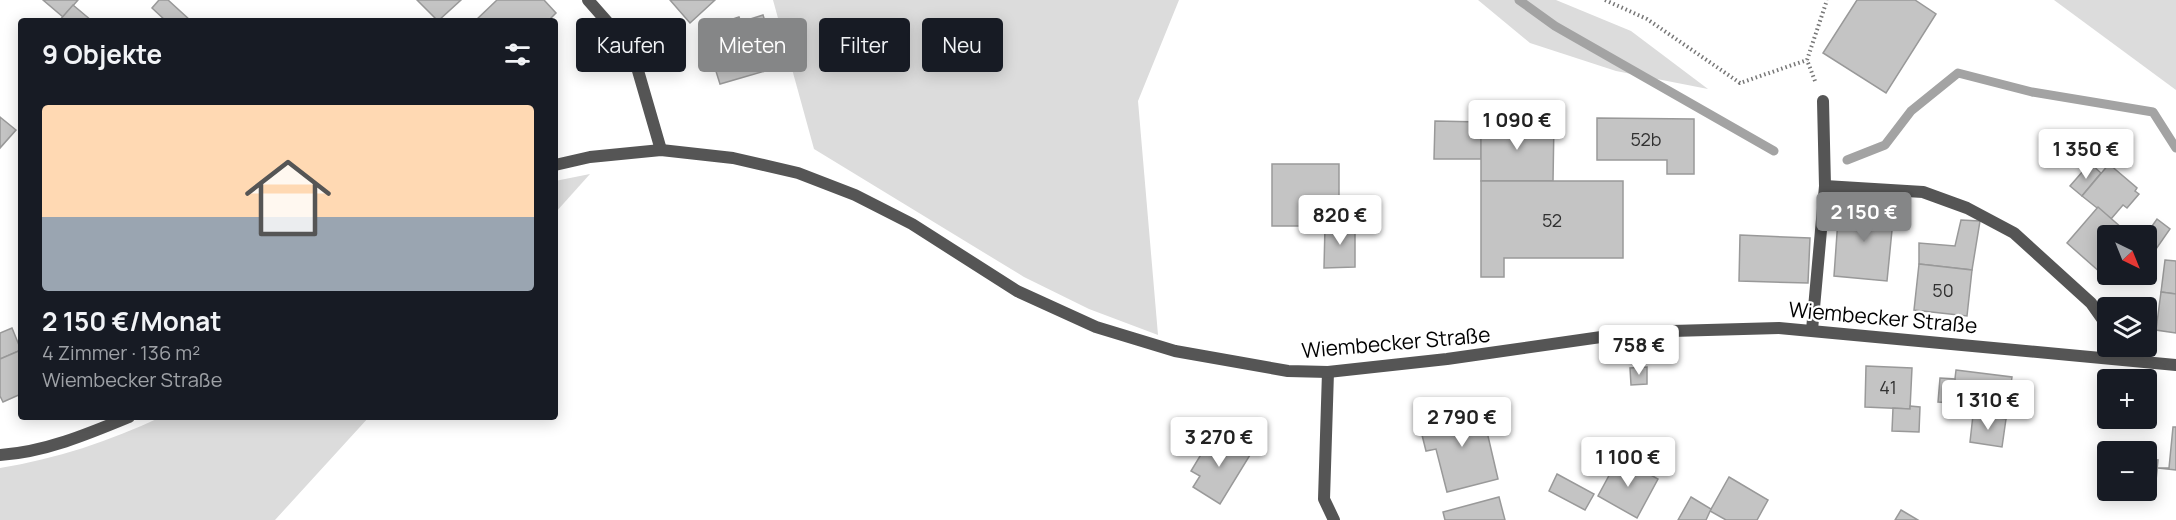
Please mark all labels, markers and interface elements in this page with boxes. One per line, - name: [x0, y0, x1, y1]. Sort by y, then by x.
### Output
- chip: Kaufen: [576, 18, 686, 72]
- chip: Mieten: [698, 18, 807, 72]
- chip: Filter: [819, 18, 910, 72]
- chip: Neu: [922, 18, 1003, 72]
- text: 9 Objekte: [42, 36, 162, 72]
- icon: filters: [501, 38, 534, 71]
- pin: 1 090 €: [1462, 100, 1572, 151]
- text: 1 090 €: [1482, 106, 1552, 133]
- house number: 52b: [1631, 127, 1661, 151]
- pin: 1 350 €: [2031, 129, 2141, 180]
- text: 1 350 €: [2053, 135, 2119, 162]
- icon: home: [234, 144, 342, 252]
- pin: 2 150 €: [1809, 192, 1919, 243]
- pin: 820 €: [1298, 195, 1382, 246]
- text: 2 150 €: [1830, 198, 1898, 225]
- text: 820 €: [1313, 201, 1367, 228]
- house number: 52: [1542, 208, 1562, 232]
- north arrow: [2097, 225, 2157, 285]
- map controls: [2097, 225, 2157, 501]
- house number: 50: [1932, 278, 1954, 302]
- street label: Wiembecker Straße: [1787, 295, 1979, 339]
- button: layers: [2097, 297, 2157, 357]
- text: 2 150 €/Monat: [42, 303, 221, 339]
- street label: Wiembecker Straße: [1300, 320, 1492, 364]
- pin: 758 €: [1597, 325, 1681, 376]
- text: 758 €: [1613, 331, 1665, 358]
- text: 4 Zimmer · 136 m²: [42, 339, 200, 366]
- text: Wiembecker Straße: [42, 366, 222, 393]
- button: +: [2097, 369, 2157, 429]
- house number: 41: [1879, 375, 1897, 399]
- pin: 1 310 €: [1933, 380, 2043, 431]
- text: 1 310 €: [1956, 386, 2020, 413]
- pin: 2 790 €: [1407, 397, 1517, 448]
- text: 2 790 €: [1427, 403, 1497, 430]
- pin: 3 270 €: [1164, 417, 1274, 468]
- text: 3 270 €: [1184, 423, 1254, 450]
- pin: 1 100 €: [1573, 437, 1683, 488]
- button: −: [2097, 441, 2157, 501]
- text: 1 100 €: [1595, 443, 1661, 470]

